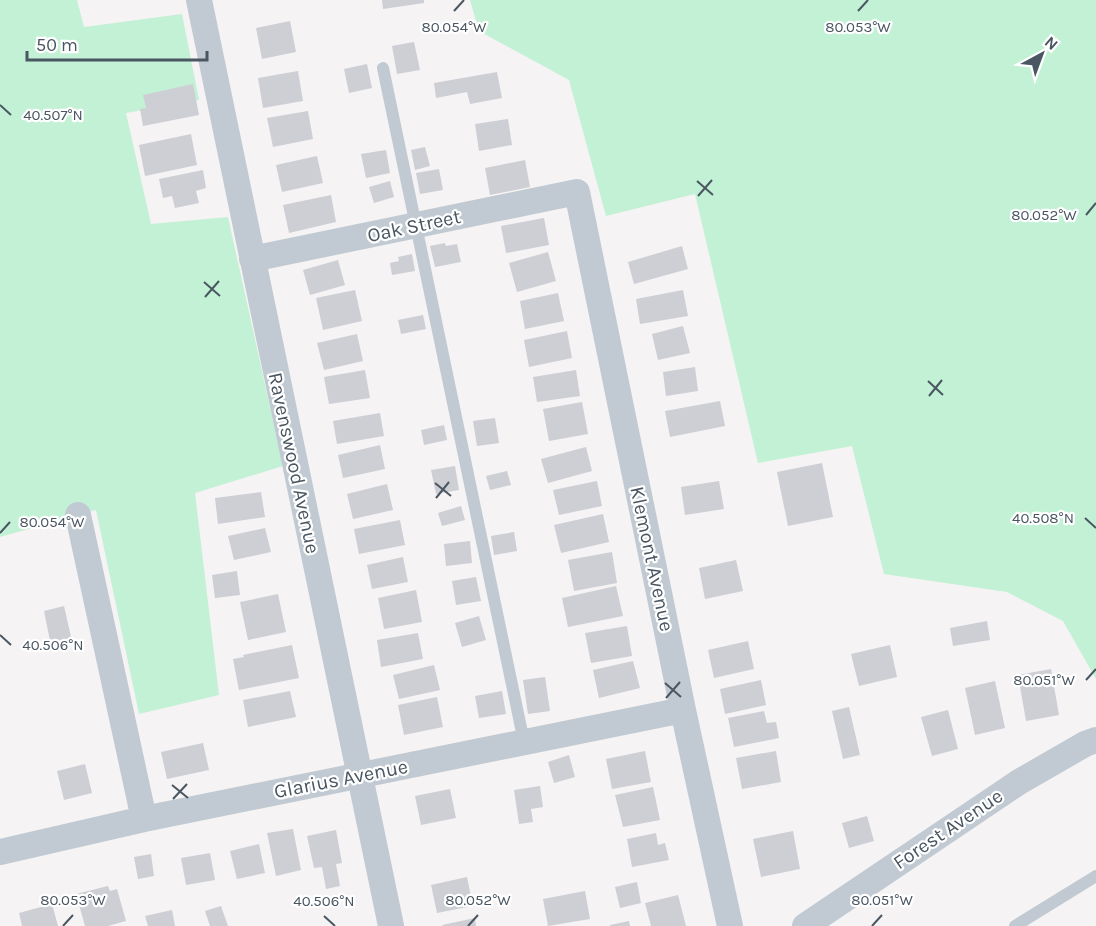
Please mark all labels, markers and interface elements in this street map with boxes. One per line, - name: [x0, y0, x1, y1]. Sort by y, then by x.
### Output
- text: 80.054°W: [421, 18, 487, 36]
- text: 80.053°W: [825, 18, 891, 36]
- scale bar: [27, 24, 207, 62]
- north arrow: [1012, 24, 1072, 84]
- text: N: [1041, 32, 1062, 54]
- text: 50 m: [36, 34, 78, 56]
- text: 40.507°N: [23, 106, 83, 124]
- street label: Oak Street: [365, 205, 463, 247]
- text: 80.052°W: [1011, 206, 1077, 224]
- street label: Ravenswood Avenue: [264, 370, 324, 556]
- street label: Klemont Avenue: [625, 484, 679, 634]
- text: 40.508°N: [1012, 509, 1074, 527]
- text: 80.054°W: [19, 513, 85, 531]
- text: 40.506°N: [22, 636, 84, 654]
- text: 80.051°W: [1013, 671, 1075, 689]
- street label: Glarius Avenue: [272, 755, 410, 803]
- street label: Forest Avenue: [889, 784, 1007, 874]
- text: 80.053°W: [40, 891, 106, 909]
- text: 80.052°W: [445, 891, 511, 909]
- text: 80.051°W: [851, 891, 913, 909]
- text: 40.506°N: [293, 892, 355, 910]

